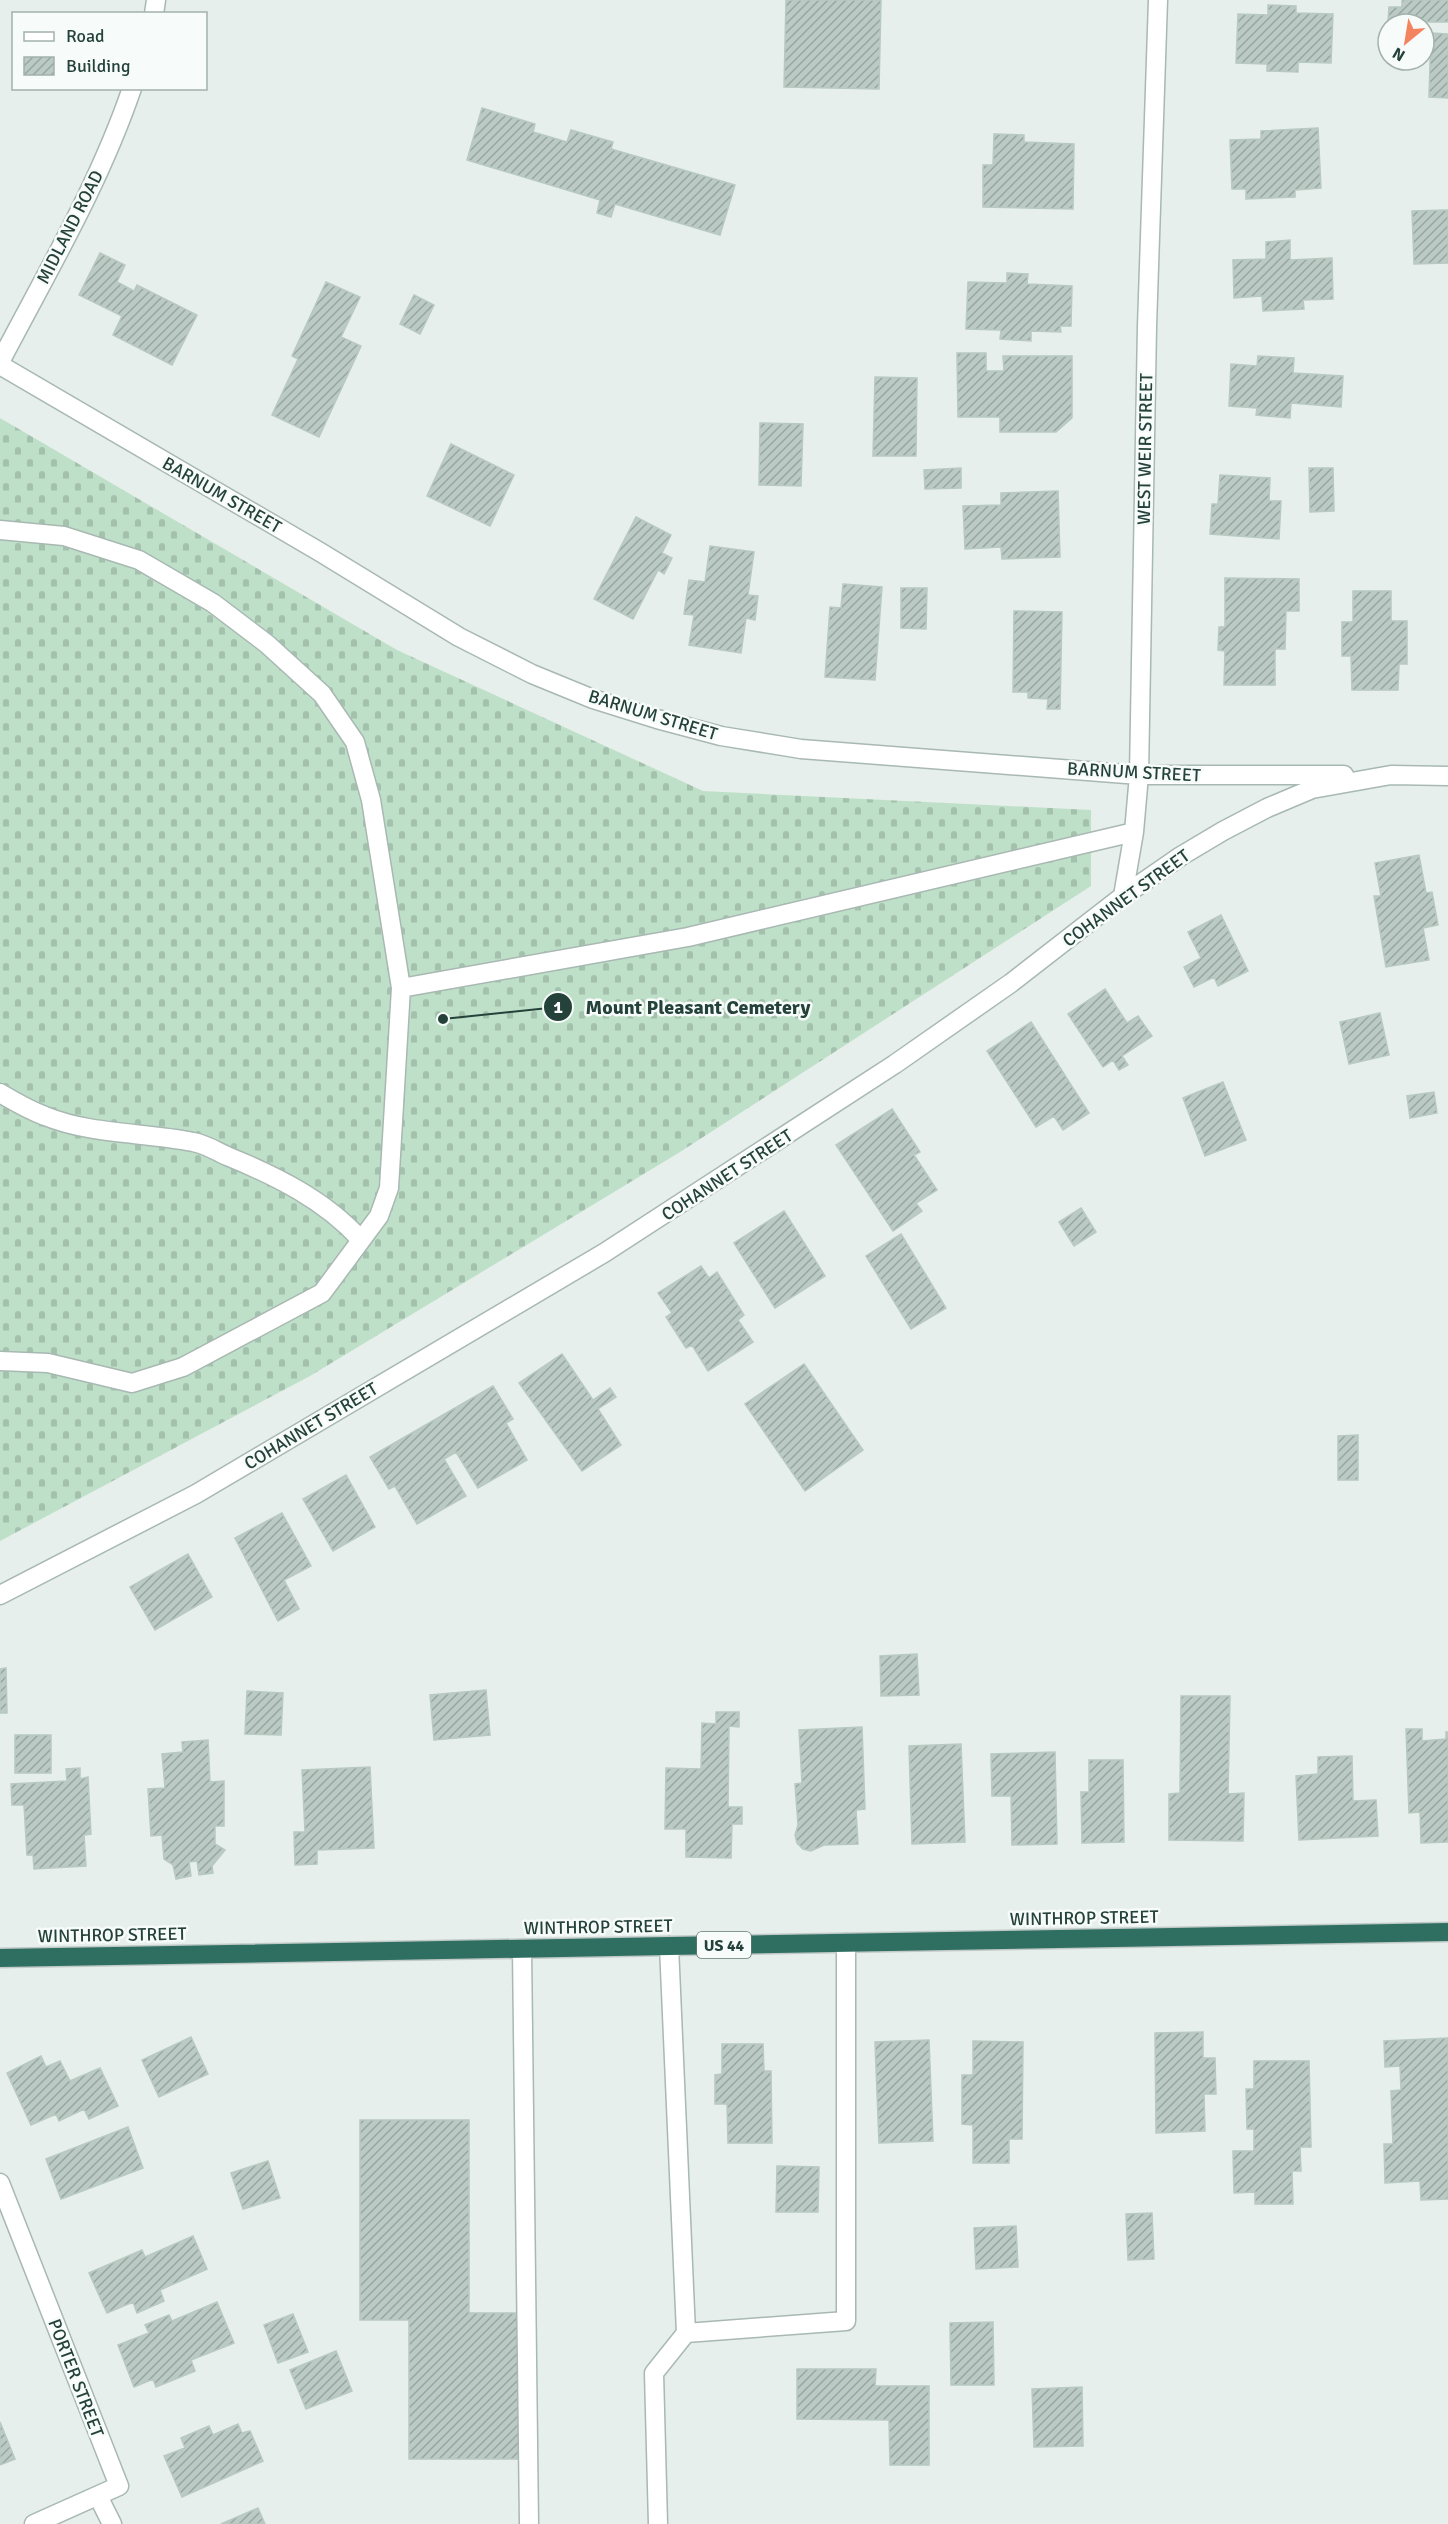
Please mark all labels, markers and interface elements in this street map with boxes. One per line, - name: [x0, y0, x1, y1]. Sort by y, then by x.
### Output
- legend: [12, 12, 207, 90]
- north arrow: [1376, 12, 1436, 72]
- text: Road: [66, 25, 105, 47]
- text: N: [1389, 43, 1409, 66]
- text: Building: [66, 55, 130, 77]
- street label: MIDLAND ROAD: [32, 167, 108, 287]
- street label: WEST WEIR STREET: [1133, 373, 1157, 525]
- street label: BARNUM STREET: [159, 452, 286, 538]
- street label: BARNUM STREET: [586, 685, 720, 745]
- street label: BARNUM STREET: [1067, 758, 1202, 786]
- street label: COHANNET STREET: [1058, 844, 1194, 951]
- callout: Mount Pleasant Cemetery: [543, 988, 822, 1026]
- text: Mount Pleasant Cemetery: [586, 995, 810, 1020]
- text: 1: [553, 996, 563, 1018]
- street label: COHANNET STREET: [657, 1124, 797, 1226]
- street label: COHANNET STREET: [240, 1377, 382, 1474]
- street label: WINTHROP STREET: [1009, 1906, 1159, 1930]
- street label: WINTHROP STREET: [523, 1915, 673, 1939]
- street label: WINTHROP STREET: [37, 1923, 187, 1947]
- road number: US 44: [697, 1932, 751, 1958]
- street label: PORTER STREET: [43, 2316, 109, 2440]

